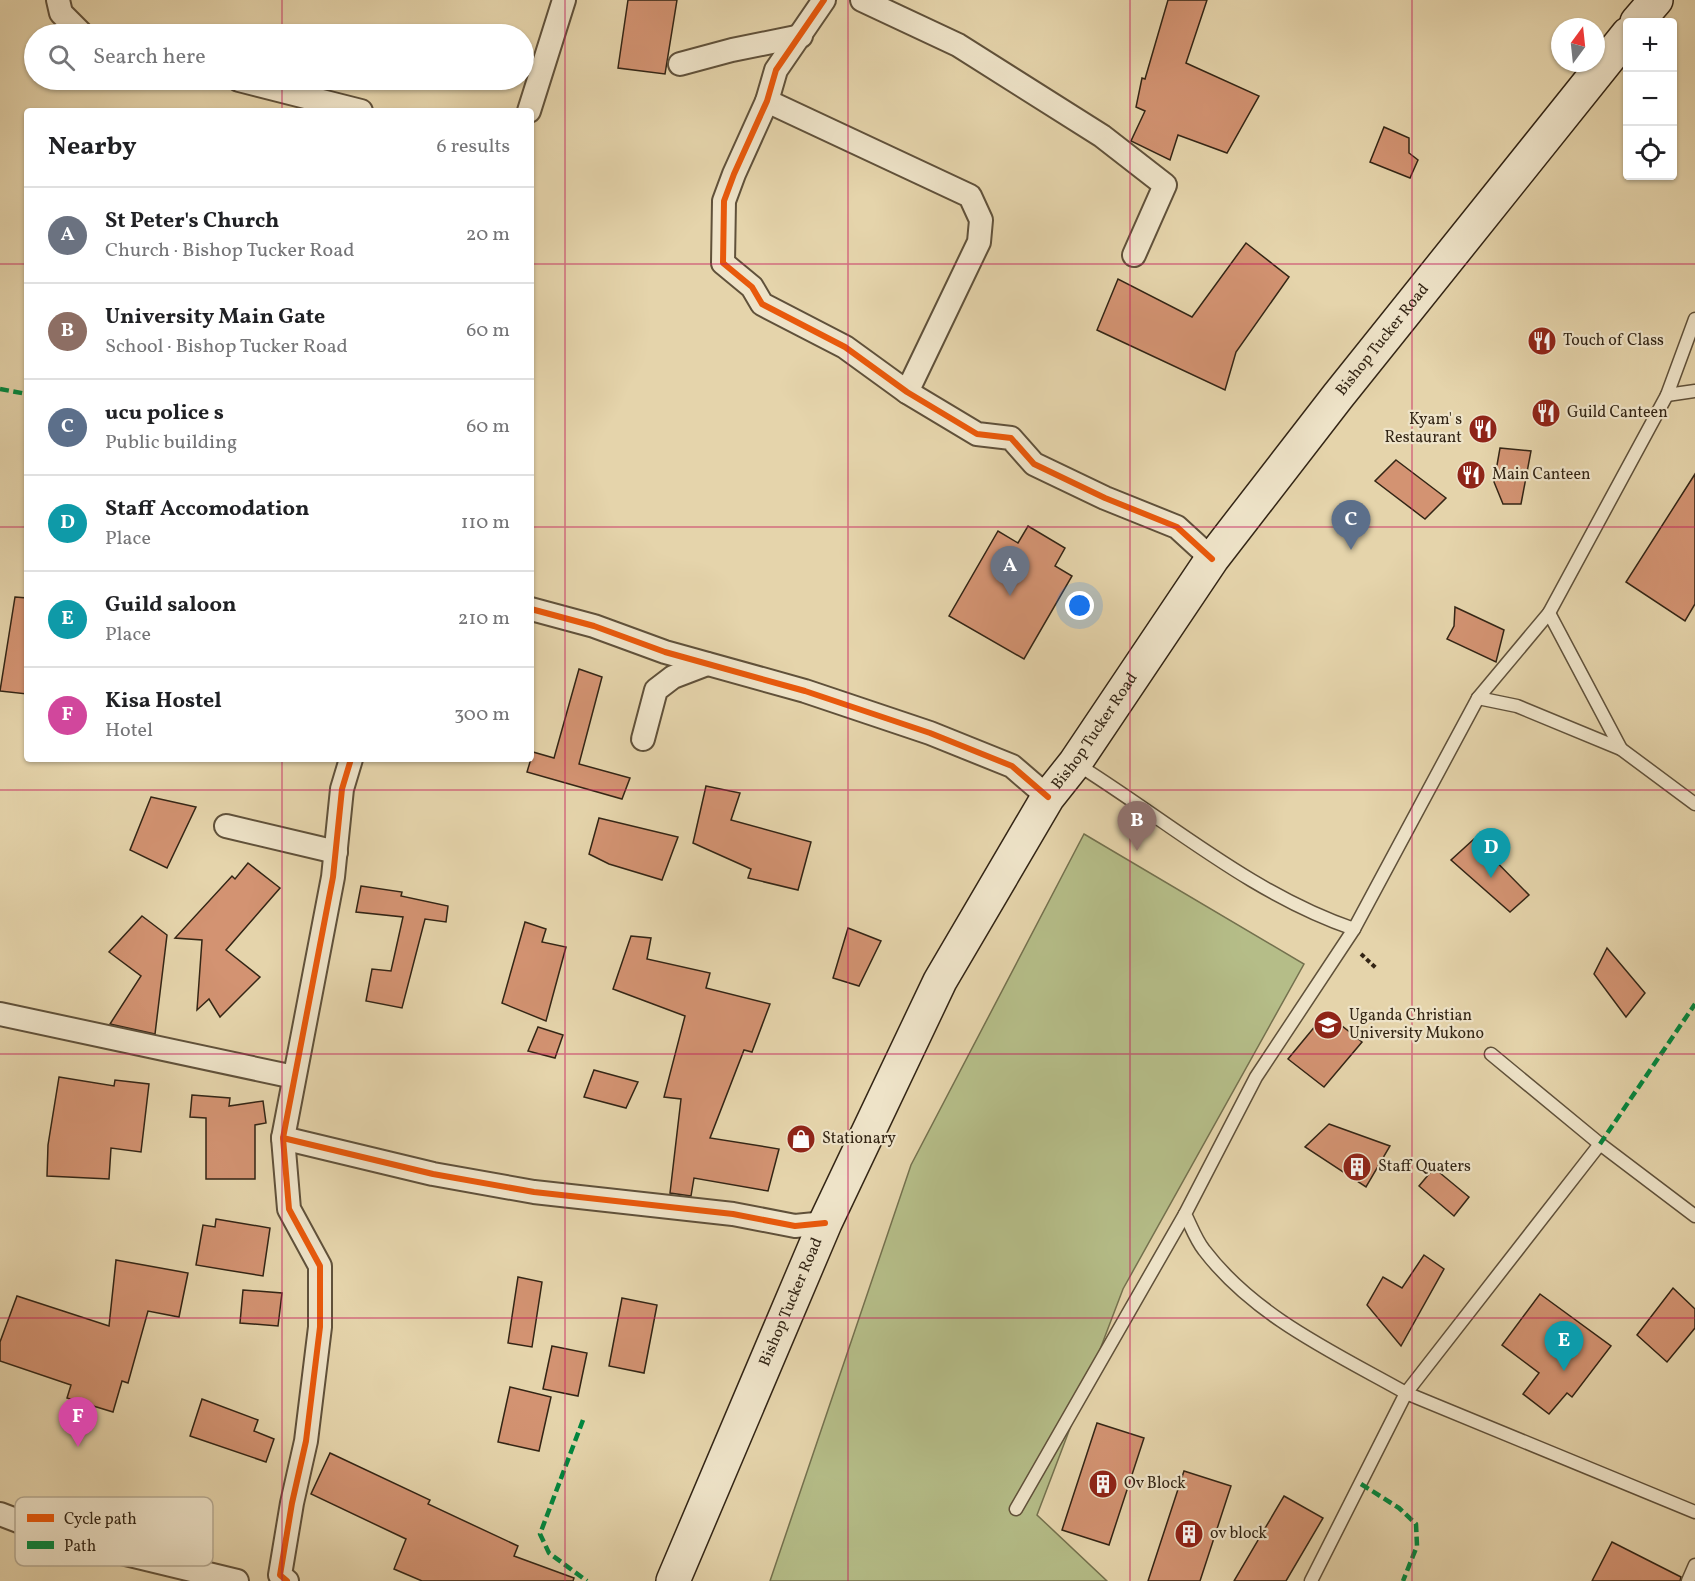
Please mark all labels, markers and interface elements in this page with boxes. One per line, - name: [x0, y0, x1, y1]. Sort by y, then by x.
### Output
- north arrow: [1551, 18, 1605, 72]
- map controls: [1623, 18, 1677, 180]
- button: +: [1623, 18, 1677, 72]
- search box: [24, 24, 534, 90]
- icon: search: [45, 41, 78, 74]
- text: Search here: [93, 42, 206, 73]
- button: −: [1623, 72, 1677, 126]
- button: locate: [1623, 126, 1677, 180]
- text: Nearby: [48, 129, 137, 165]
- text: 6 results: [437, 133, 510, 161]
- text: St Peter's Church: [105, 206, 279, 237]
- text: A: [60, 221, 75, 249]
- text: 20 m: [466, 221, 510, 249]
- text: Church · Bishop Tucker Road: [105, 237, 354, 265]
- street label: Bishop Tucker Road: [1331, 279, 1435, 401]
- text: University Main Gate: [105, 302, 325, 333]
- text: B: [61, 317, 74, 345]
- text: 60 m: [466, 317, 510, 345]
- restaurant icon: Touch of Class: [1526, 325, 1558, 357]
- place label: Touch of Class: [1563, 330, 1664, 352]
- text: School · Bishop Tucker Road: [105, 333, 348, 361]
- restaurant icon: Guild Canteen: [1530, 397, 1562, 429]
- text: ucu police s: [105, 398, 224, 429]
- place label: Guild Canteen: [1567, 402, 1668, 424]
- place label: Kyam' s Restaurant: [1384, 409, 1462, 449]
- text: C: [61, 413, 74, 441]
- text: 60 m: [466, 413, 510, 441]
- restaurant icon: Kyam' s Restaurant: [1467, 413, 1499, 445]
- text: Public building: [105, 429, 237, 457]
- restaurant icon: Main Canteen: [1455, 459, 1487, 491]
- place label: Main Canteen: [1492, 464, 1591, 486]
- text: Staff Accomodation: [105, 494, 310, 525]
- pin: C: [1332, 500, 1370, 550]
- text: D: [60, 509, 75, 537]
- text: 110 m: [461, 509, 510, 537]
- text: Place: [105, 525, 151, 553]
- pin: A: [990, 546, 1030, 596]
- text: Guild saloon: [105, 590, 236, 621]
- your location: [1065, 591, 1094, 620]
- text: E: [61, 605, 74, 633]
- text: 210 m: [458, 605, 510, 633]
- text: Place: [105, 621, 151, 649]
- street label: Bishop Tucker Road: [1047, 669, 1143, 795]
- text: Kisa Hostel: [105, 686, 222, 717]
- text: F: [62, 701, 73, 729]
- text: 300 m: [454, 701, 510, 729]
- text: Hotel: [105, 717, 153, 745]
- pin: B: [1118, 802, 1156, 851]
- pin: D: [1472, 828, 1510, 878]
- place label: Uganda Christian University Mukono: [1349, 1005, 1484, 1045]
- school or university icon: Uganda Christian University Mukono: [1312, 1009, 1344, 1041]
- shop icon: Stationary: [785, 1123, 817, 1155]
- place label: Stationary: [822, 1128, 896, 1150]
- building icon: Staff Quaters: [1341, 1151, 1373, 1183]
- place label: Staff Quaters: [1378, 1156, 1471, 1178]
- street label: Bishop Tucker Road: [754, 1234, 829, 1370]
- pin: E: [1544, 1322, 1584, 1371]
- pin: F: [58, 1398, 98, 1447]
- building icon: Ov Block: [1087, 1468, 1119, 1500]
- place label: Ov Block: [1124, 1473, 1186, 1495]
- legend: [15, 1497, 213, 1566]
- text: Cycle path: [64, 1509, 137, 1531]
- building icon: ov block: [1173, 1518, 1205, 1550]
- place label: ov block: [1210, 1523, 1267, 1545]
- text: Path: [64, 1536, 96, 1558]

